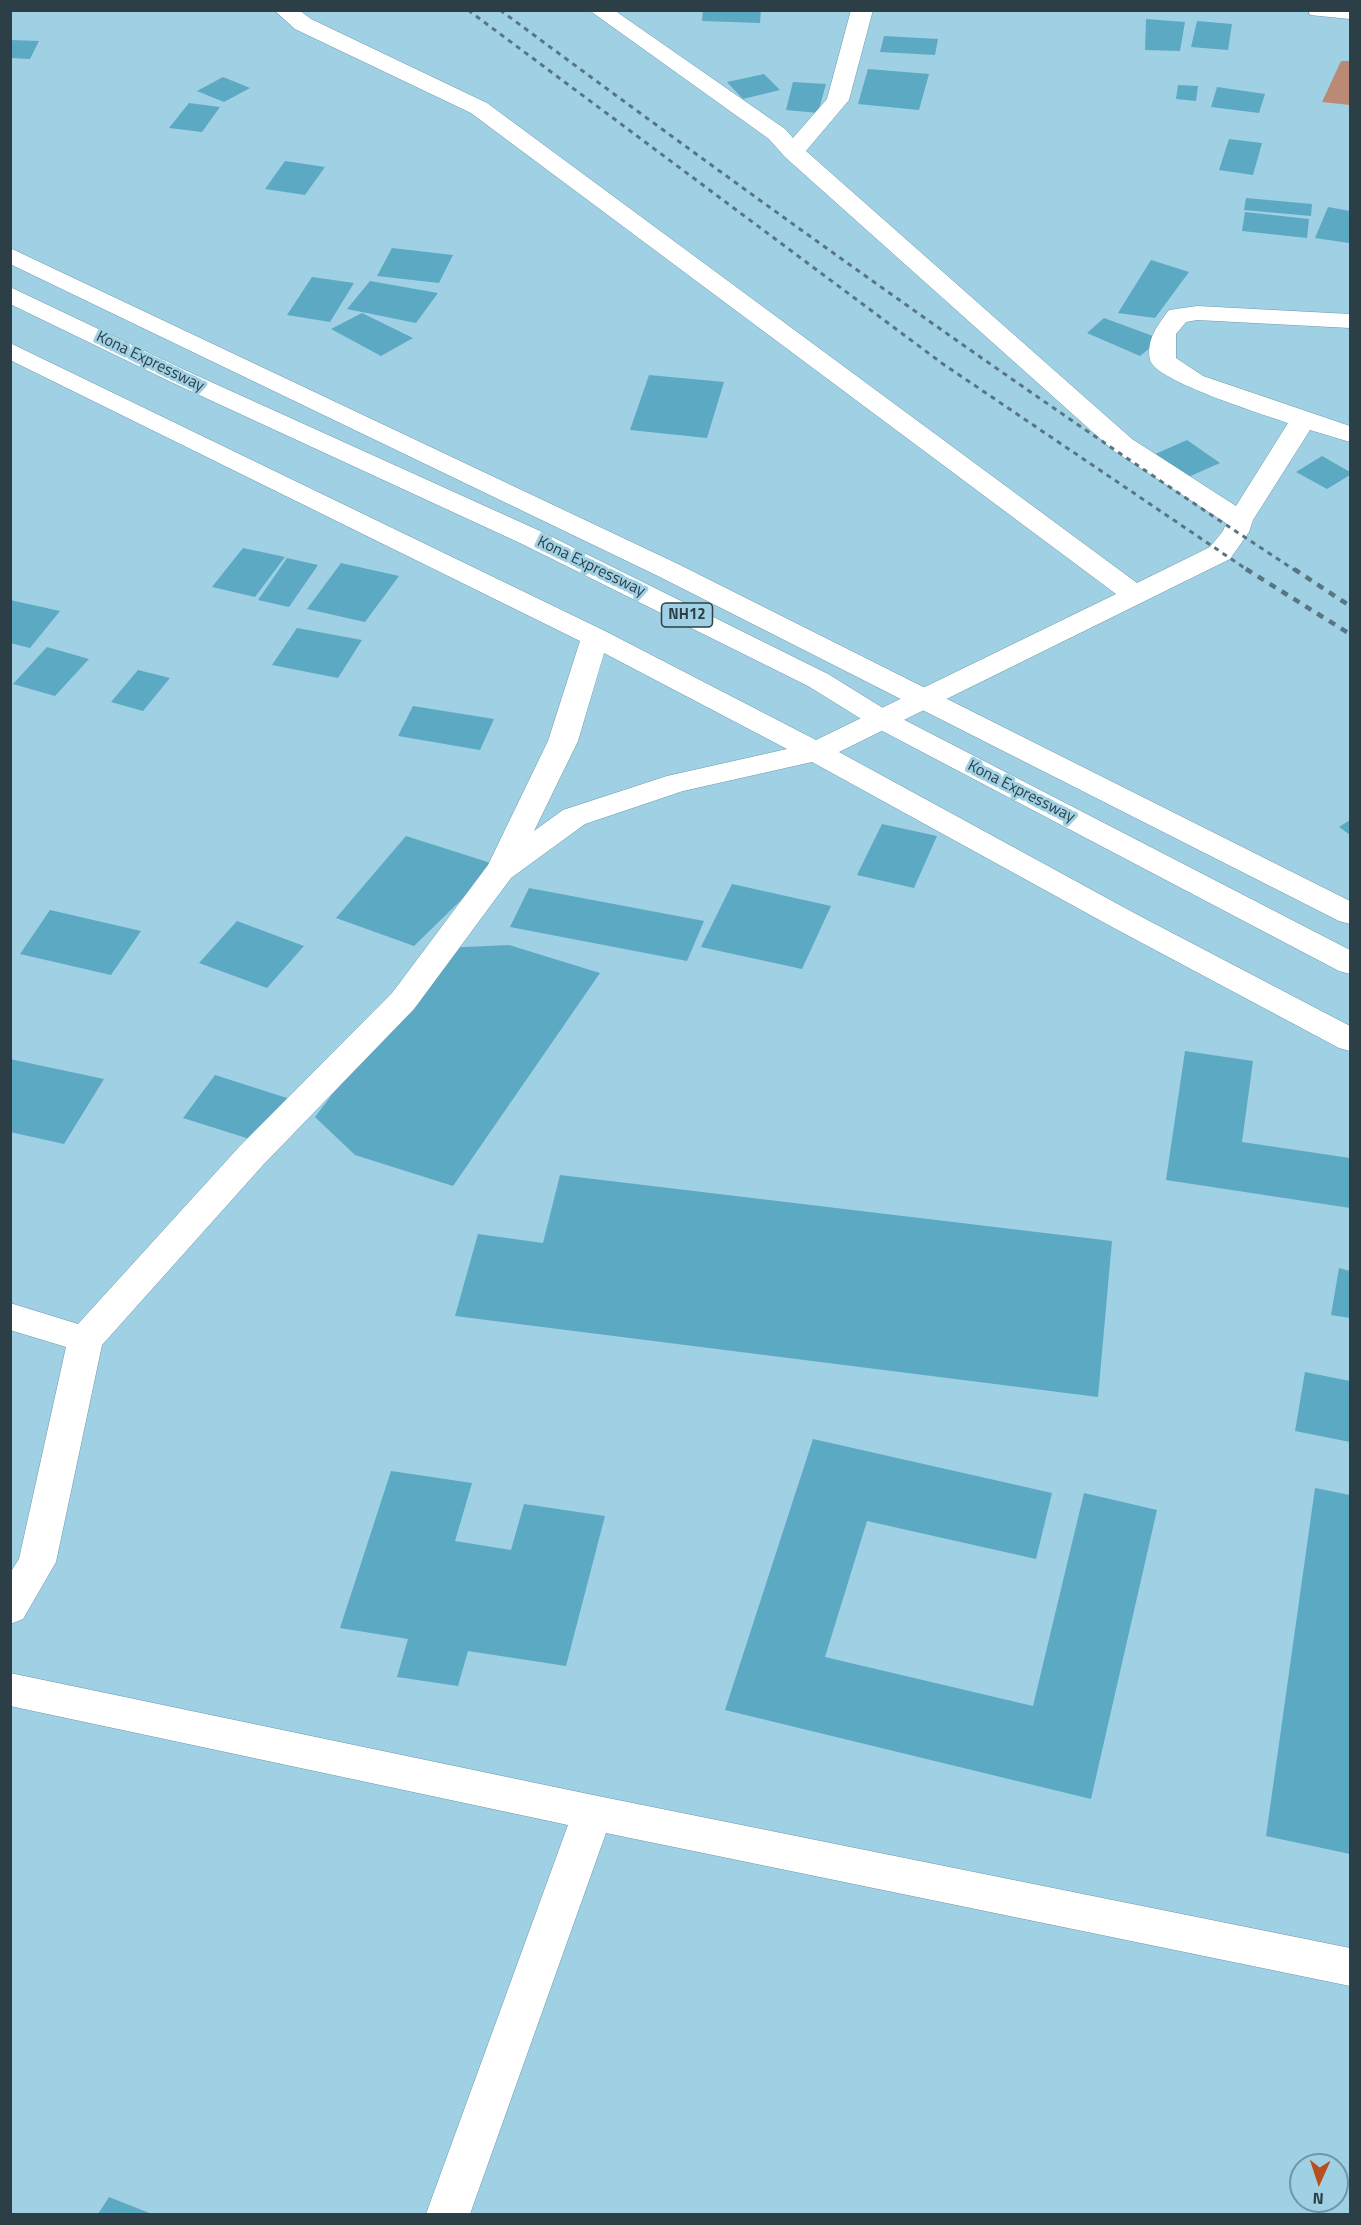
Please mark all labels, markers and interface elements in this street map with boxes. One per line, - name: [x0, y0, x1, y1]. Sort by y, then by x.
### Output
- street label: Kona Expressway: [93, 328, 207, 396]
- street label: Kona Expressway: [534, 533, 648, 601]
- road number: NH12: [662, 603, 712, 627]
- street label: Kona Expressway: [964, 757, 1078, 827]
- north arrow: [1289, 2153, 1349, 2213]
- text: N: [1312, 2187, 1324, 2211]

